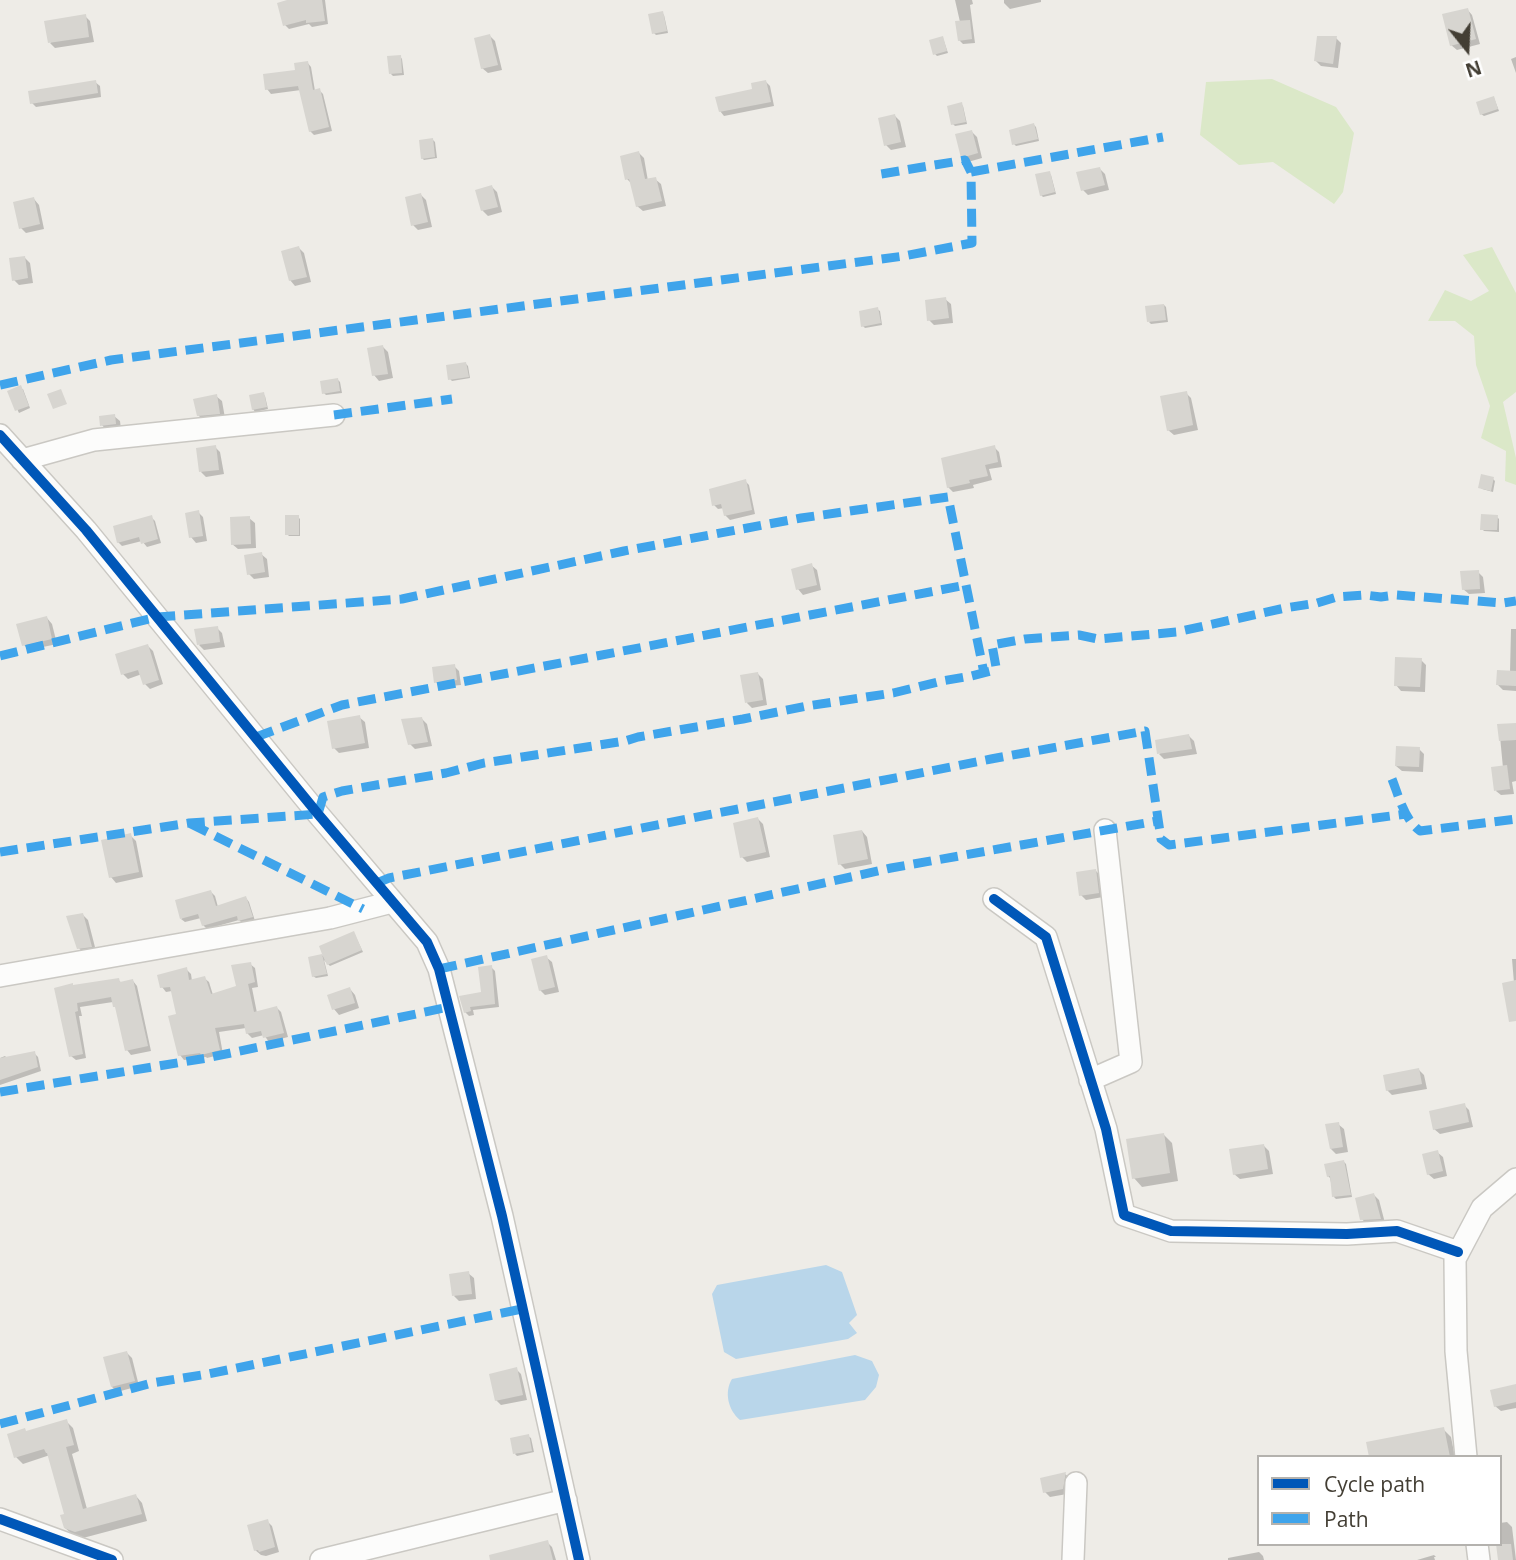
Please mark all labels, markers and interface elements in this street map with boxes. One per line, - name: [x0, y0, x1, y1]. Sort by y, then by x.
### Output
- north arrow: [1432, 14, 1502, 84]
- text: N: [1462, 54, 1485, 84]
- legend: [1257, 1455, 1502, 1546]
- text: Cycle path: [1324, 1470, 1425, 1498]
- text: Path: [1324, 1505, 1369, 1533]

